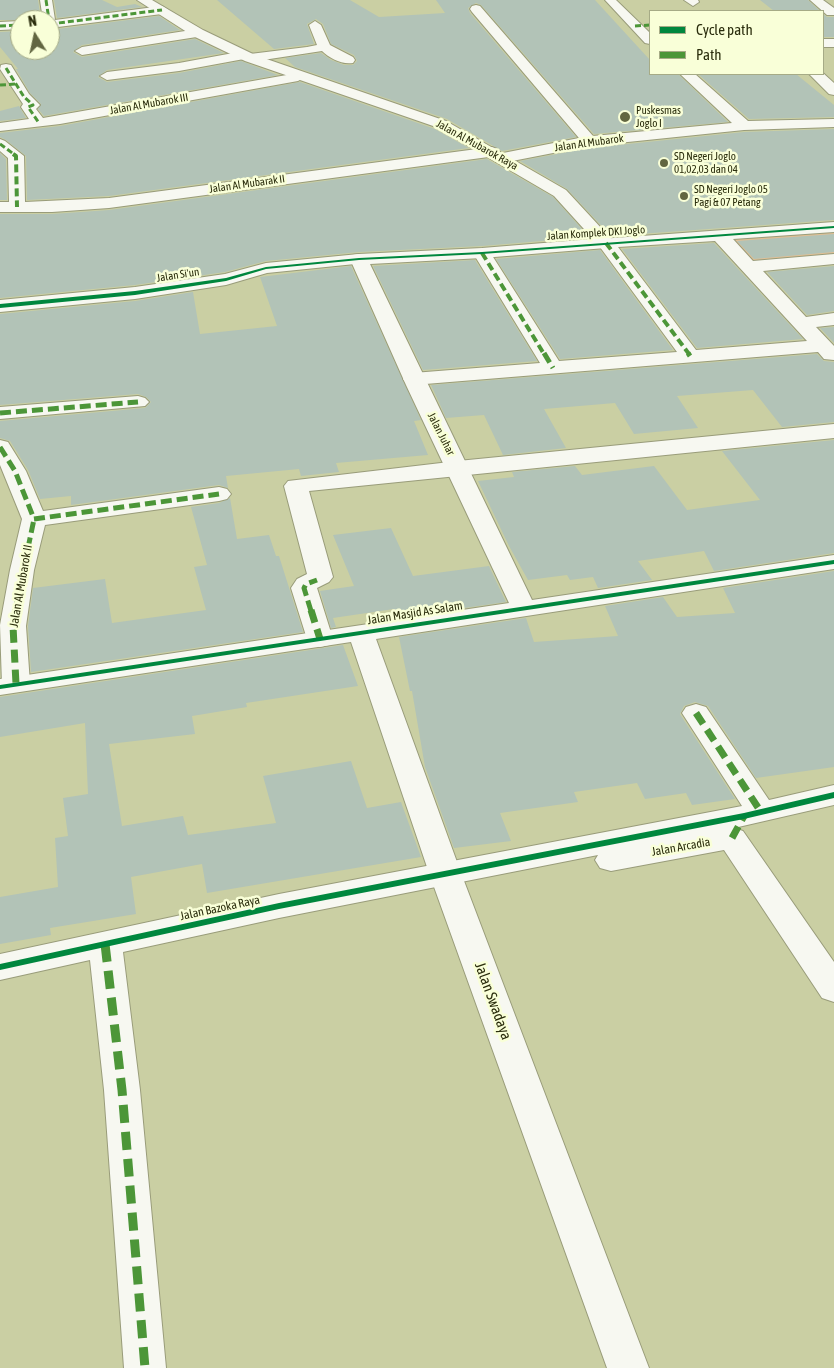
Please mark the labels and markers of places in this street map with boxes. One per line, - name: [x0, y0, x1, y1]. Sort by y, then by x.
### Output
- place label: Puskesmas Joglo I: [636, 104, 681, 130]
- marker: Puskesmas Joglo I: [618, 110, 632, 124]
- place label: SD Negeri Joglo 01,02,03 dan 04: [674, 150, 738, 176]
- marker: SD Negeri Joglo 01,02,03 dan 04: [658, 157, 670, 169]
- place label: SD Negeri Joglo 05 Pagi & 07 Petang: [694, 183, 768, 209]
- marker: SD Negeri Joglo 05 Pagi & 07 Petang: [678, 190, 690, 202]

